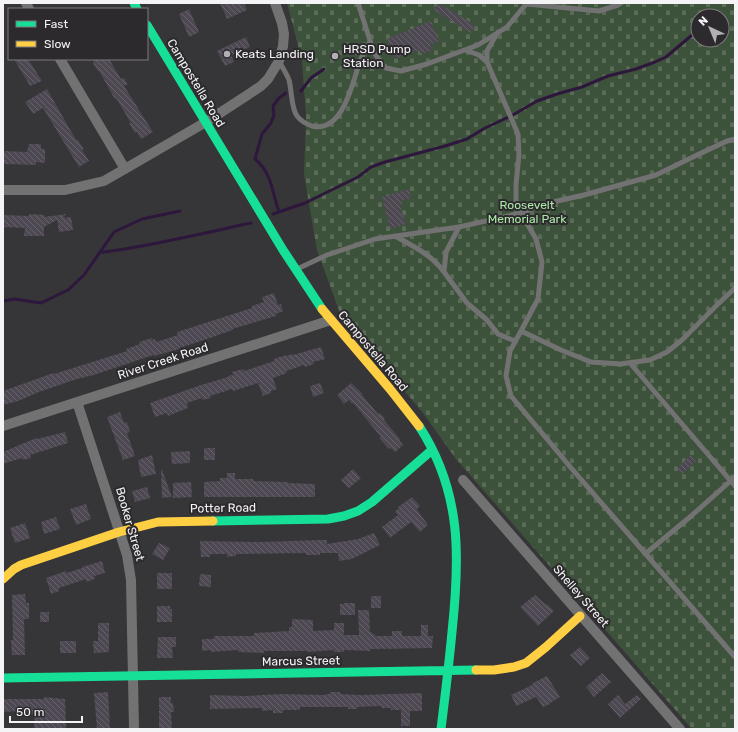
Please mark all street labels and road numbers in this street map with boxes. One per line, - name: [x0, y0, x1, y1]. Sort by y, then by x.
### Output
- street label: Campostella Road: [164, 36, 228, 130]
- street label: Campostella Road: [335, 308, 411, 394]
- street label: River Creek Road: [116, 340, 210, 382]
- street label: Booker Street: [113, 485, 147, 563]
- street label: Potter Road: [190, 500, 256, 516]
- street label: Shelley Street: [550, 562, 612, 630]
- street label: Marcus Street: [262, 653, 341, 669]

